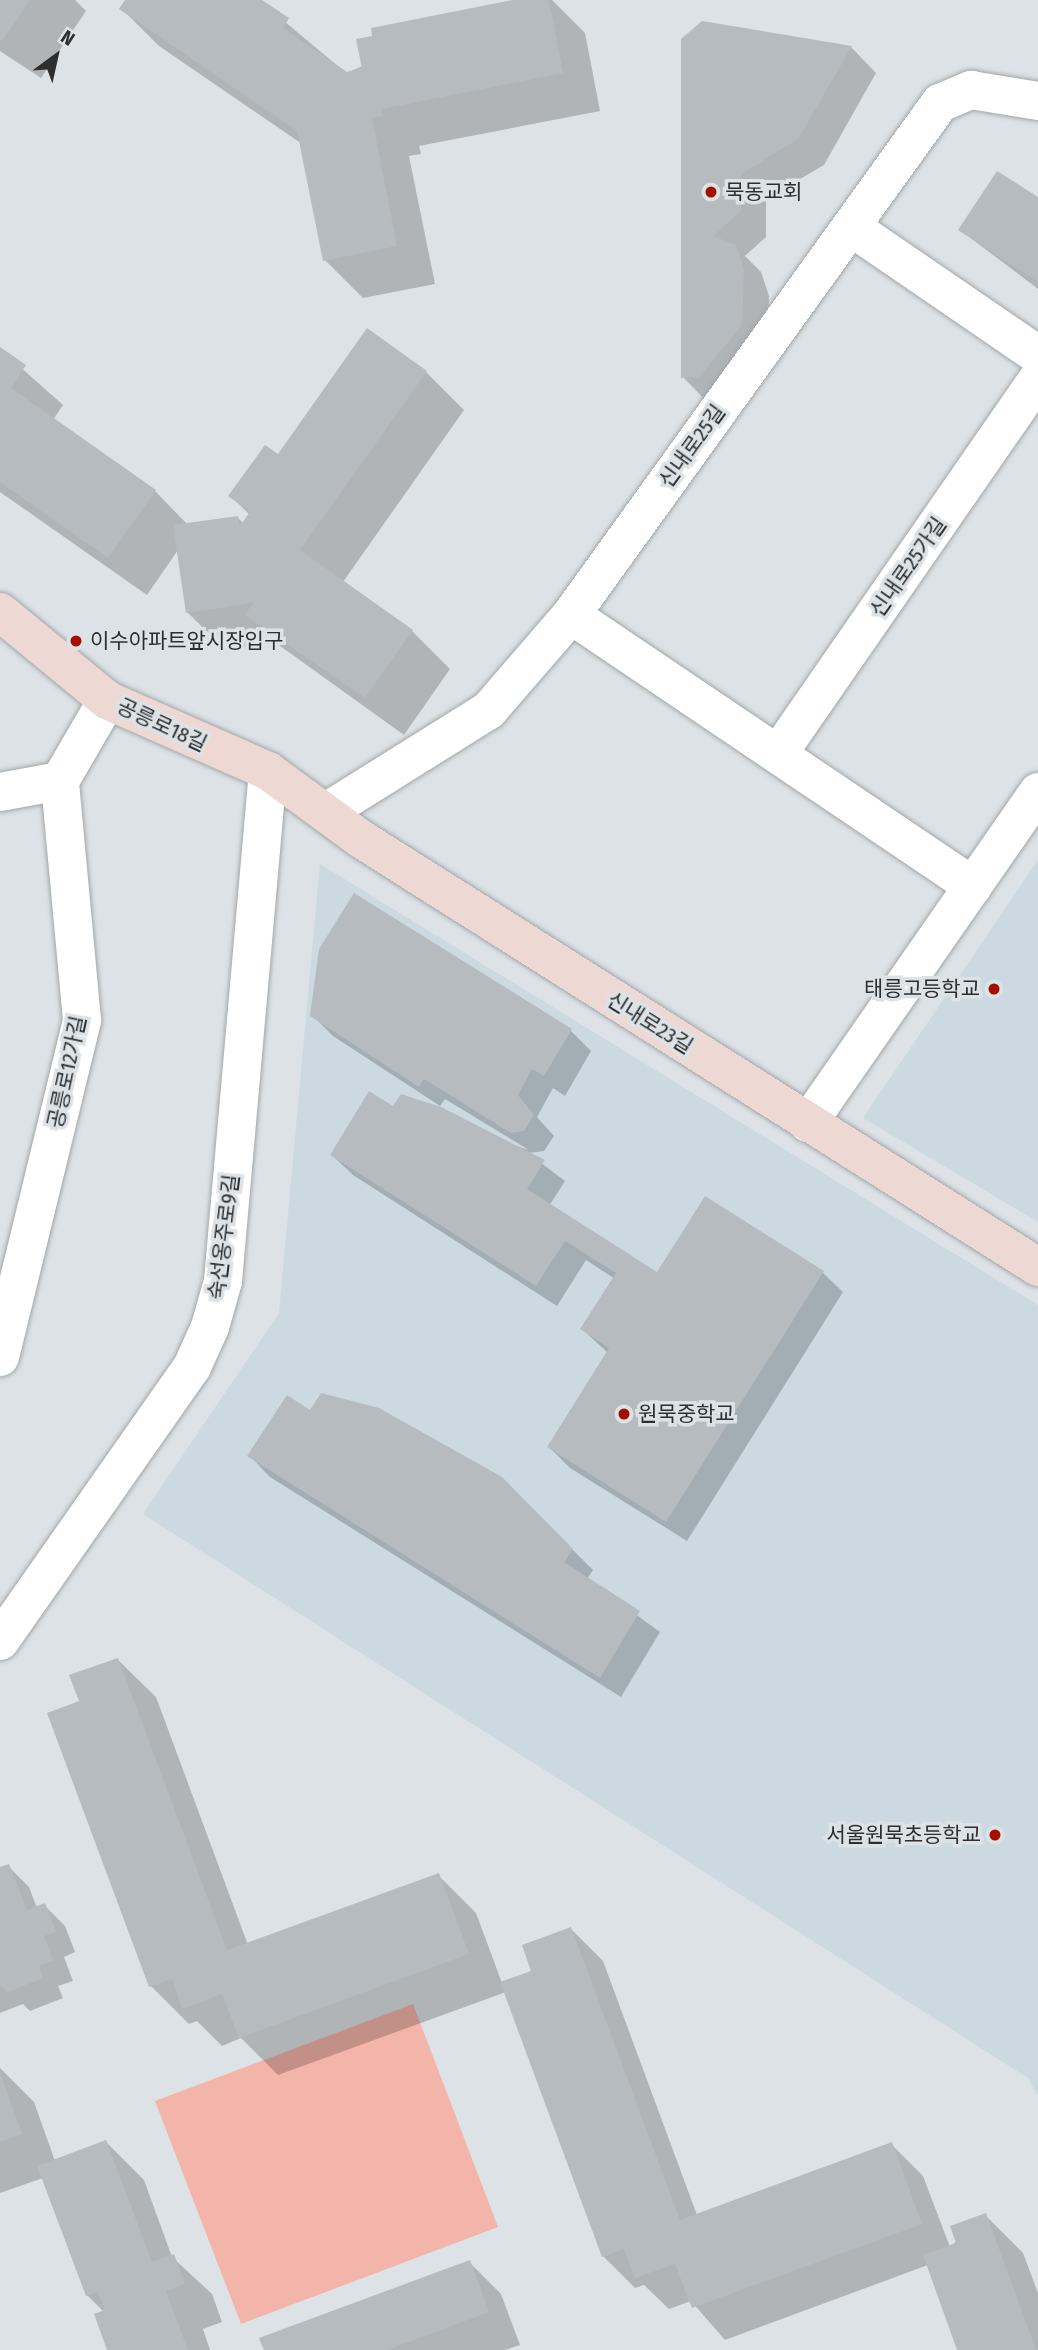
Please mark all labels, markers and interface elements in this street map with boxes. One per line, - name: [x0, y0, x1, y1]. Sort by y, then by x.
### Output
- north arrow: [21, 21, 91, 91]
- text: N: [57, 25, 79, 51]
- place label: 묵동교회: [725, 179, 802, 205]
- marker: 묵동교회: [703, 184, 719, 200]
- street label: 신내로25길: [654, 400, 730, 492]
- street label: 신내로25가길: [865, 512, 951, 622]
- place label: 이수아파트앞시장입구: [90, 628, 283, 654]
- marker: 이수아파트앞시장입구: [68, 633, 84, 649]
- street label: 공릉로18길: [113, 693, 211, 757]
- place label: 태릉고등학교: [864, 976, 980, 1002]
- marker: 태릉고등학교: [986, 981, 1002, 997]
- street label: 신내로23길: [603, 987, 697, 1059]
- street label: 공릉로12가길: [43, 1014, 91, 1130]
- street label: 숙선옹주로9길: [204, 1173, 244, 1301]
- place label: 원묵중학교: [638, 1401, 735, 1427]
- marker: 원묵중학교: [616, 1406, 632, 1422]
- place label: 서울원묵초등학교: [826, 1822, 981, 1848]
- marker: 서울원묵초등학교: [987, 1827, 1003, 1843]

